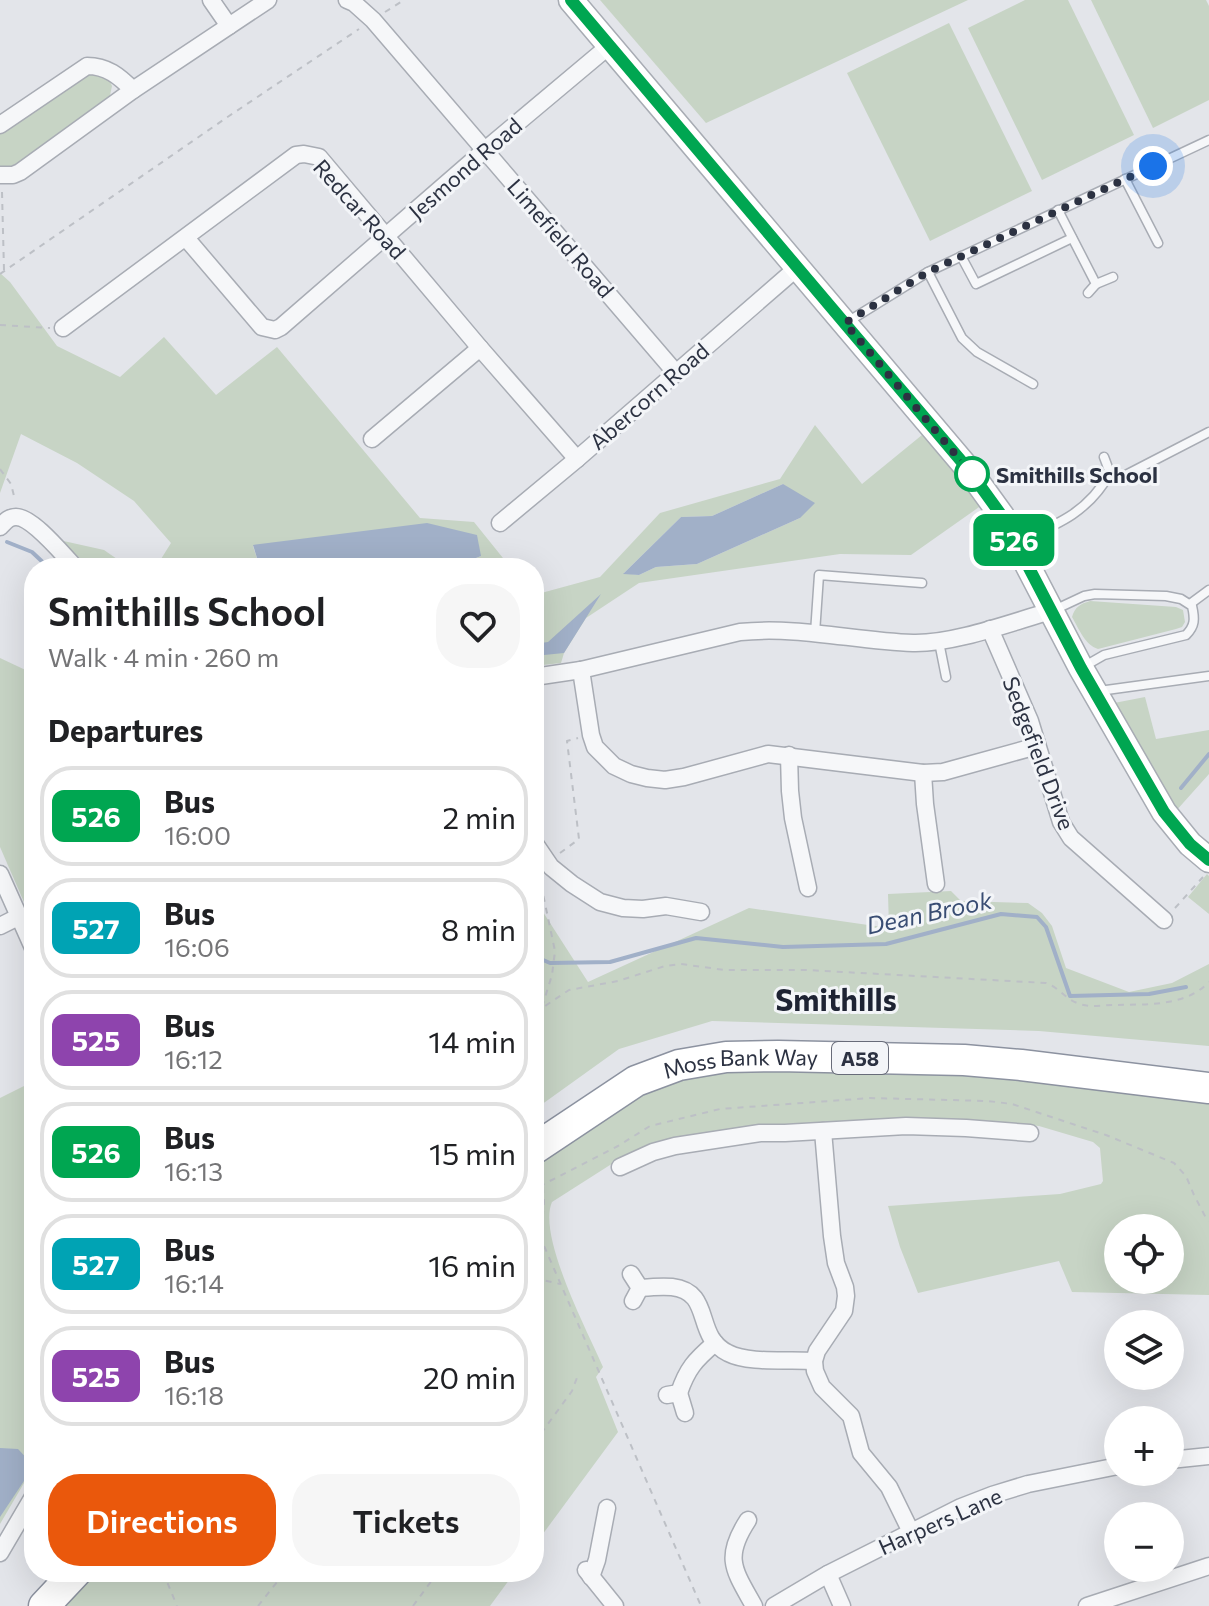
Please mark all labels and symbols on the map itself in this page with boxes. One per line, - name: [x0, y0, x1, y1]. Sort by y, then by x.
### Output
- street label: Jesmond Road: [403, 111, 527, 225]
- your location: [1133, 146, 1173, 186]
- street label: Redcar Road: [308, 153, 412, 265]
- street label: Limefield Road: [502, 173, 620, 303]
- street label: Abercorn Road: [584, 337, 714, 455]
- marker: Smithills School: [955, 457, 989, 491]
- place label: Smithills School: [996, 461, 1158, 488]
- line badge: 526: [968, 514, 1060, 566]
- street label: Sedgefield Drive: [997, 673, 1081, 833]
- water label: Dean Brook: [864, 884, 995, 939]
- district label: Smithills: [775, 980, 897, 1017]
- street label: Moss Bank Way: [659, 1042, 818, 1083]
- road number: A58: [832, 1042, 888, 1074]
- street label: Harpers Lane: [874, 1482, 1006, 1560]

